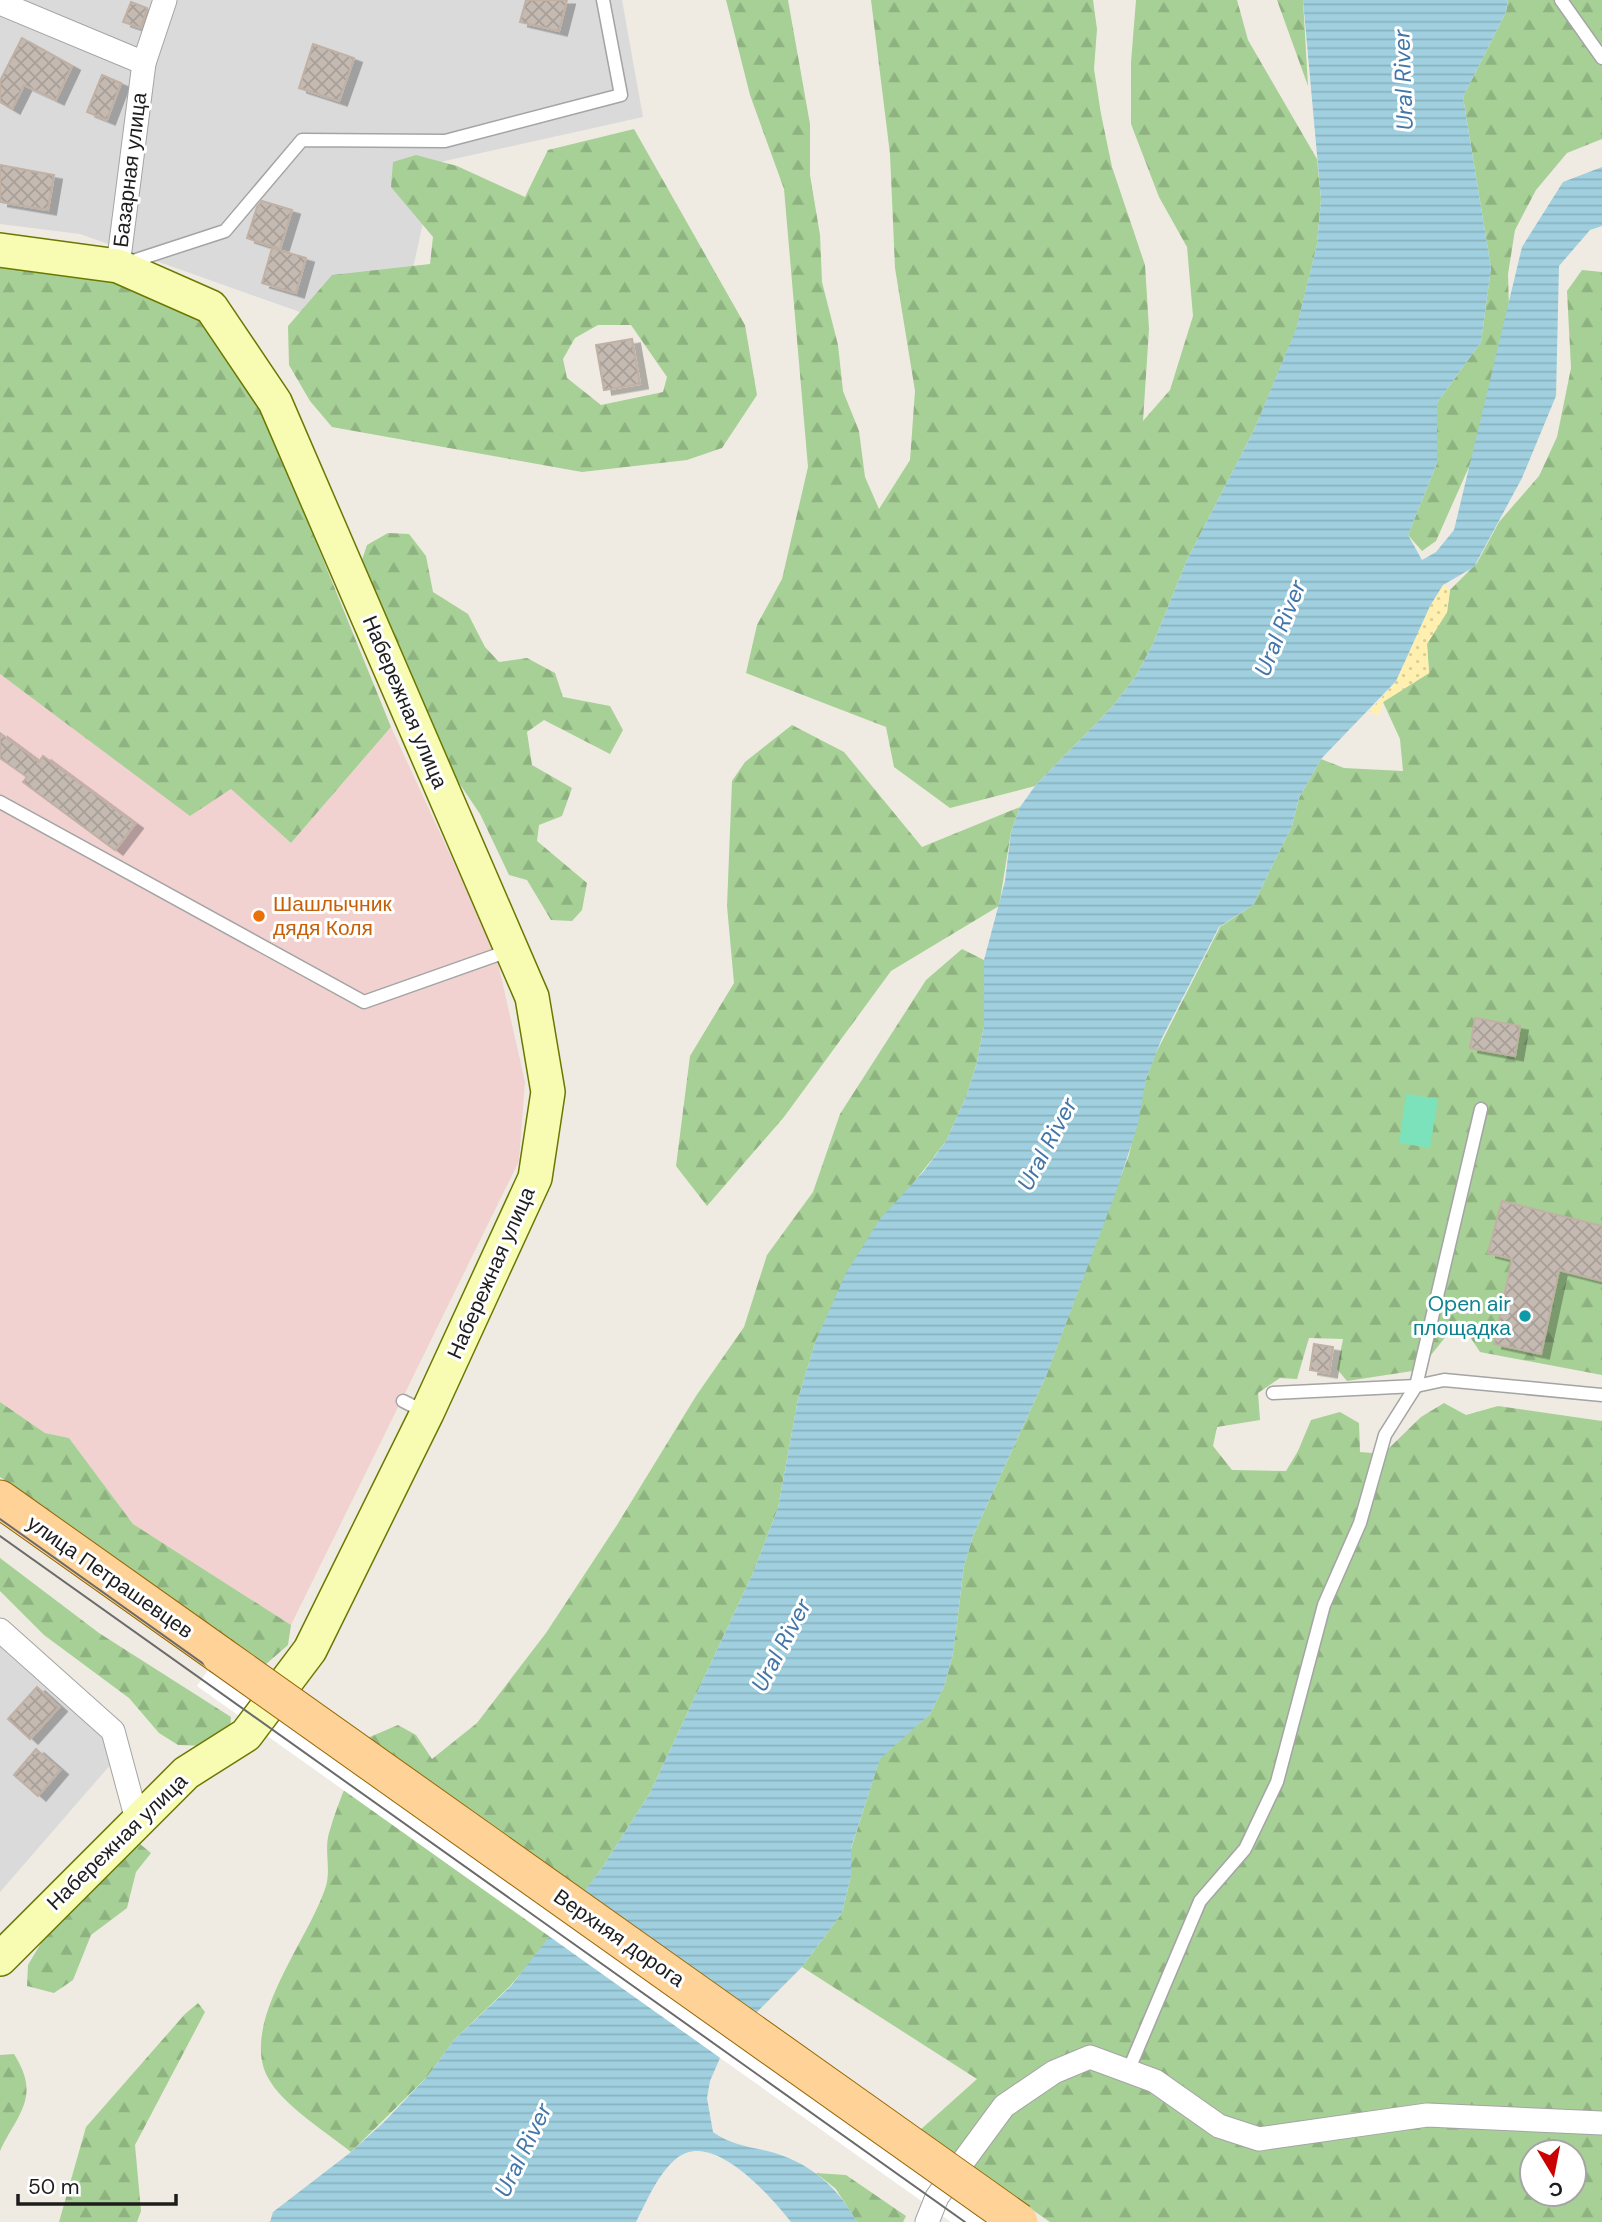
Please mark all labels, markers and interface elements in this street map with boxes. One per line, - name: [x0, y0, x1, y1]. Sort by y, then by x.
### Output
- water label: Ural River: [1386, 28, 1420, 131]
- street label: Базарная улица: [107, 90, 153, 249]
- water label: Ural River: [1247, 574, 1313, 680]
- street label: Набережная улица: [356, 611, 454, 793]
- place label: Шашлычник дядя Коля: [273, 890, 392, 942]
- marker: Шашлычник дядя Коля: [251, 908, 267, 924]
- water label: Ural River: [1010, 1091, 1085, 1196]
- street label: Набережная улица: [440, 1182, 542, 1363]
- place label: Open air площадка: [1413, 1290, 1511, 1342]
- marker: Open air площадка: [1517, 1308, 1533, 1324]
- street label: улица Петрашевцев: [21, 1509, 199, 1645]
- water label: Ural River: [744, 1592, 819, 1697]
- street label: Набережная улица: [41, 1767, 194, 1916]
- street label: Верхняя дорога: [548, 1882, 690, 1994]
- water label: Ural River: [487, 2097, 559, 2202]
- north arrow: [1518, 2138, 1588, 2208]
- scale bar: [18, 2162, 175, 2206]
- text: 50 m: [28, 2173, 79, 2201]
- text: С: [1547, 2176, 1565, 2203]

